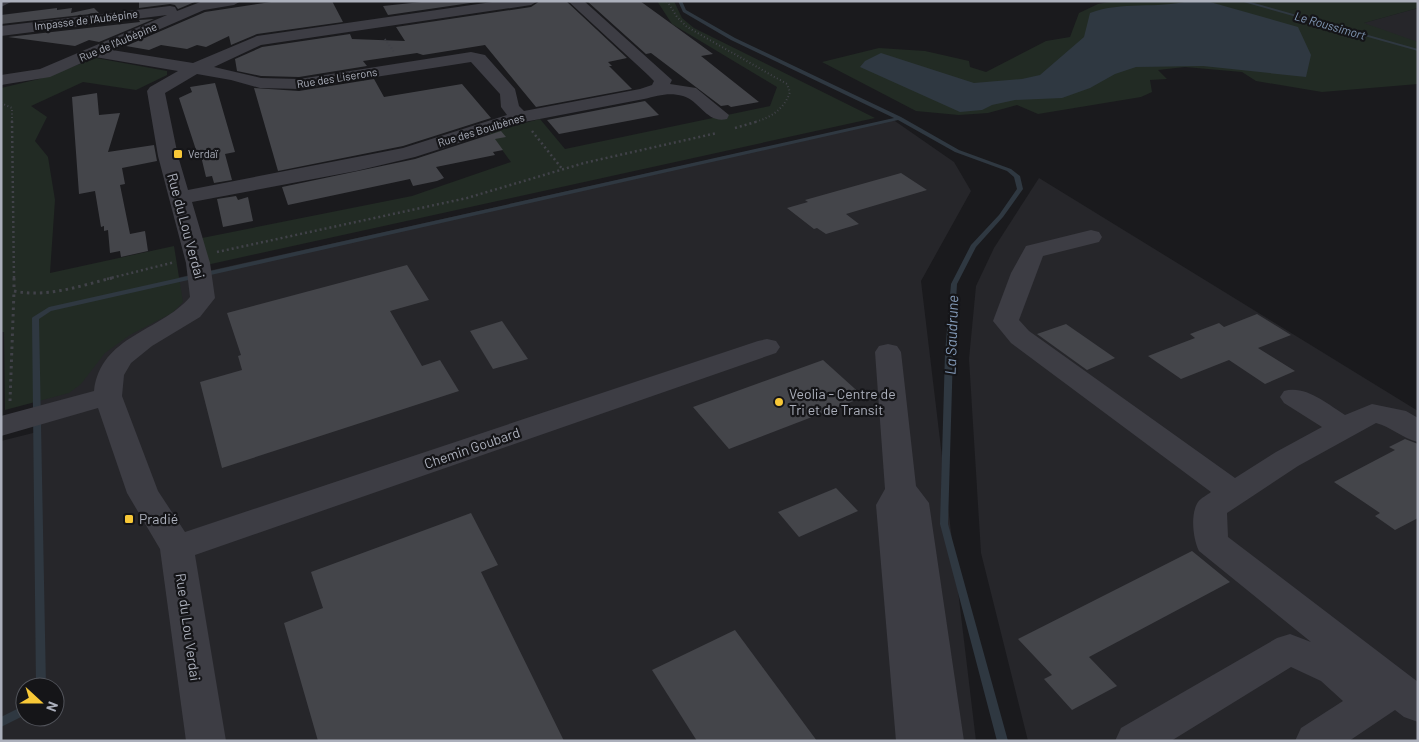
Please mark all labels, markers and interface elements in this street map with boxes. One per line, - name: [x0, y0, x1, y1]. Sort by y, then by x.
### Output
- street label: Impasse de l'Aubépine: [33, 7, 139, 32]
- water label: Le Roussimort: [1293, 8, 1368, 42]
- street label: Rue de l'Aubépine: [77, 19, 159, 64]
- street label: Rue des Liserons: [296, 65, 378, 90]
- street label: Rue des Boulbènes: [436, 110, 526, 149]
- place label: Verdaï: [188, 147, 218, 160]
- marker: Verdaï: [172, 148, 184, 160]
- street label: Rue du Lou Verdai: [164, 171, 209, 281]
- water label: La Saudrune: [941, 295, 961, 375]
- place label: Veolia - Centre de Tri et de Transit: [789, 385, 896, 418]
- marker: Veolia - Centre de Tri et de Transit: [773, 396, 785, 408]
- street label: Chemin Goubard: [422, 423, 522, 472]
- place label: Pradié: [139, 510, 178, 527]
- marker: Pradié: [123, 513, 135, 525]
- street label: Rue du Lou Verdai: [173, 572, 204, 682]
- north arrow: [15, 677, 65, 727]
- text: N: [43, 699, 62, 714]

